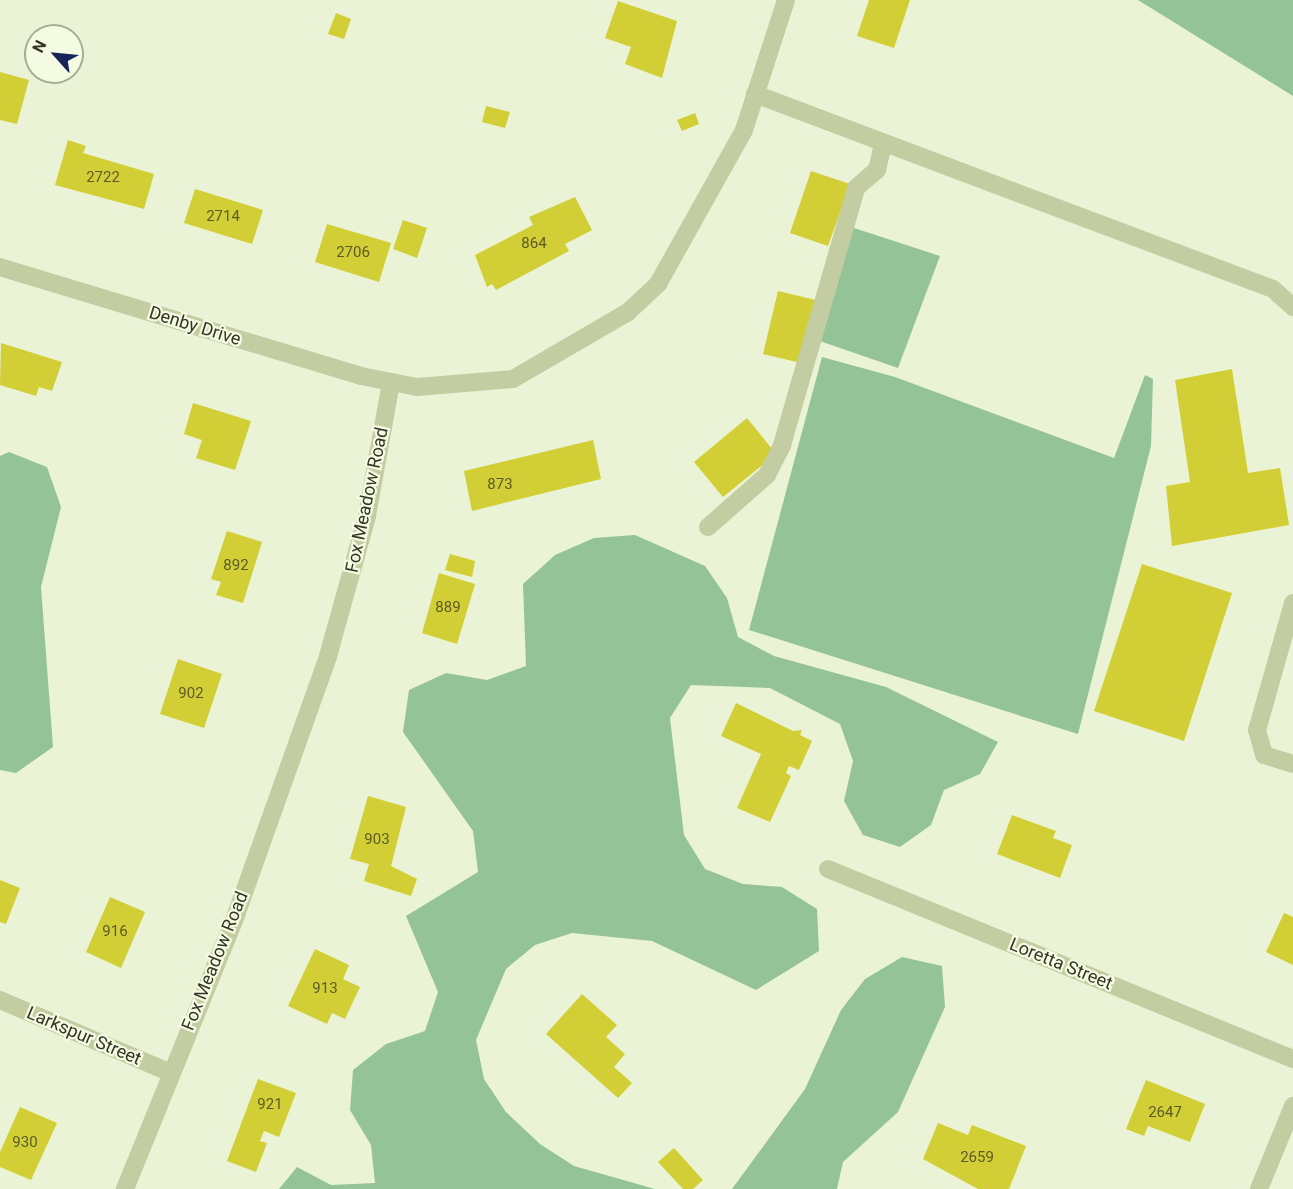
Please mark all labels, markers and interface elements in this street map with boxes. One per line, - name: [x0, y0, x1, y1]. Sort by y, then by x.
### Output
- north arrow: [24, 24, 84, 84]
- text: N: [28, 37, 50, 56]
- house number: 2722: [86, 169, 120, 187]
- house number: 2714: [206, 208, 240, 226]
- house number: 864: [521, 235, 547, 253]
- house number: 2706: [336, 244, 370, 262]
- street label: Denby Drive: [147, 302, 243, 350]
- street label: Fox Meadow Road: [341, 425, 393, 575]
- house number: 873: [487, 476, 513, 494]
- house number: 892: [223, 557, 249, 575]
- house number: 889: [435, 599, 461, 617]
- house number: 902: [178, 685, 204, 703]
- house number: 903: [364, 831, 390, 849]
- street label: Fox Meadow Road: [177, 888, 253, 1034]
- house number: 916: [102, 923, 128, 941]
- street label: Loretta Street: [1006, 934, 1116, 994]
- house number: 913: [312, 980, 338, 998]
- street label: Larkspur Street: [24, 1002, 144, 1070]
- house number: 921: [257, 1096, 283, 1114]
- house number: 2647: [1148, 1104, 1182, 1122]
- house number: 930: [12, 1134, 38, 1152]
- house number: 2659: [960, 1149, 994, 1167]

